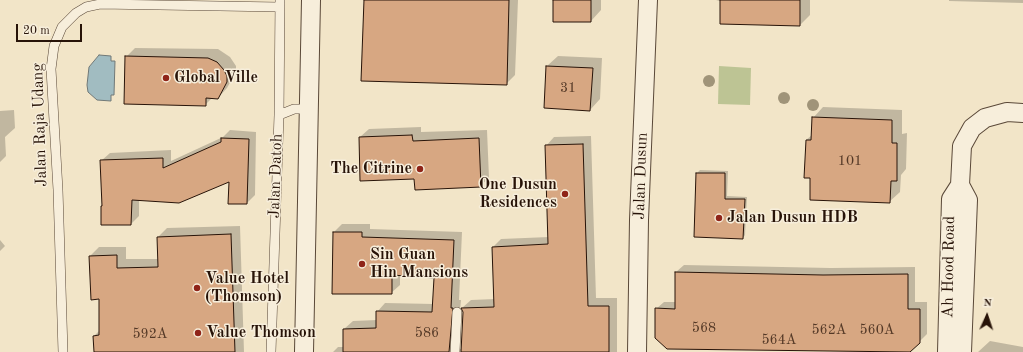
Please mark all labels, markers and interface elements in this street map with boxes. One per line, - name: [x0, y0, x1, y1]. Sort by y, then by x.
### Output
- scale bar: [18, 16, 84, 42]
- text: 20 m: [23, 25, 50, 37]
- street label: Jalan Raja Udang: [28, 63, 52, 187]
- place label: Global Ville: [174, 68, 258, 88]
- marker: Global Ville: [161, 73, 171, 83]
- house number: 31: [560, 80, 576, 96]
- street label: Jalan Dusun: [630, 132, 652, 220]
- street label: Jalan Datoh: [265, 133, 287, 219]
- house number: 101: [838, 153, 862, 169]
- place label: The Citrine: [330, 159, 412, 179]
- marker: The Citrine: [415, 164, 425, 174]
- place label: One Dusun Residences: [479, 175, 557, 213]
- marker: One Dusun Residences: [560, 189, 570, 199]
- place label: Jalan Dusun HDB: [727, 208, 858, 228]
- marker: Jalan Dusun HDB: [714, 213, 724, 223]
- street label: Ah Hood Road: [939, 216, 959, 318]
- place label: Sin Guan Hin Mansions: [370, 245, 468, 283]
- marker: Sin Guan Hin Mansions: [357, 259, 367, 269]
- place label: Value Hotel (Thomson): [205, 269, 289, 307]
- marker: Value Hotel (Thomson): [192, 283, 202, 293]
- north arrow: [967, 296, 1007, 336]
- text: N: [983, 298, 992, 309]
- house number: 568: [692, 320, 716, 336]
- house number: 562A: [811, 322, 847, 338]
- house number: 560A: [859, 322, 895, 338]
- place label: Value Thomson: [206, 323, 316, 343]
- house number: 586: [415, 325, 439, 341]
- house number: 592A: [132, 326, 168, 342]
- marker: Value Thomson: [193, 328, 203, 338]
- house number: 564A: [761, 332, 797, 348]

